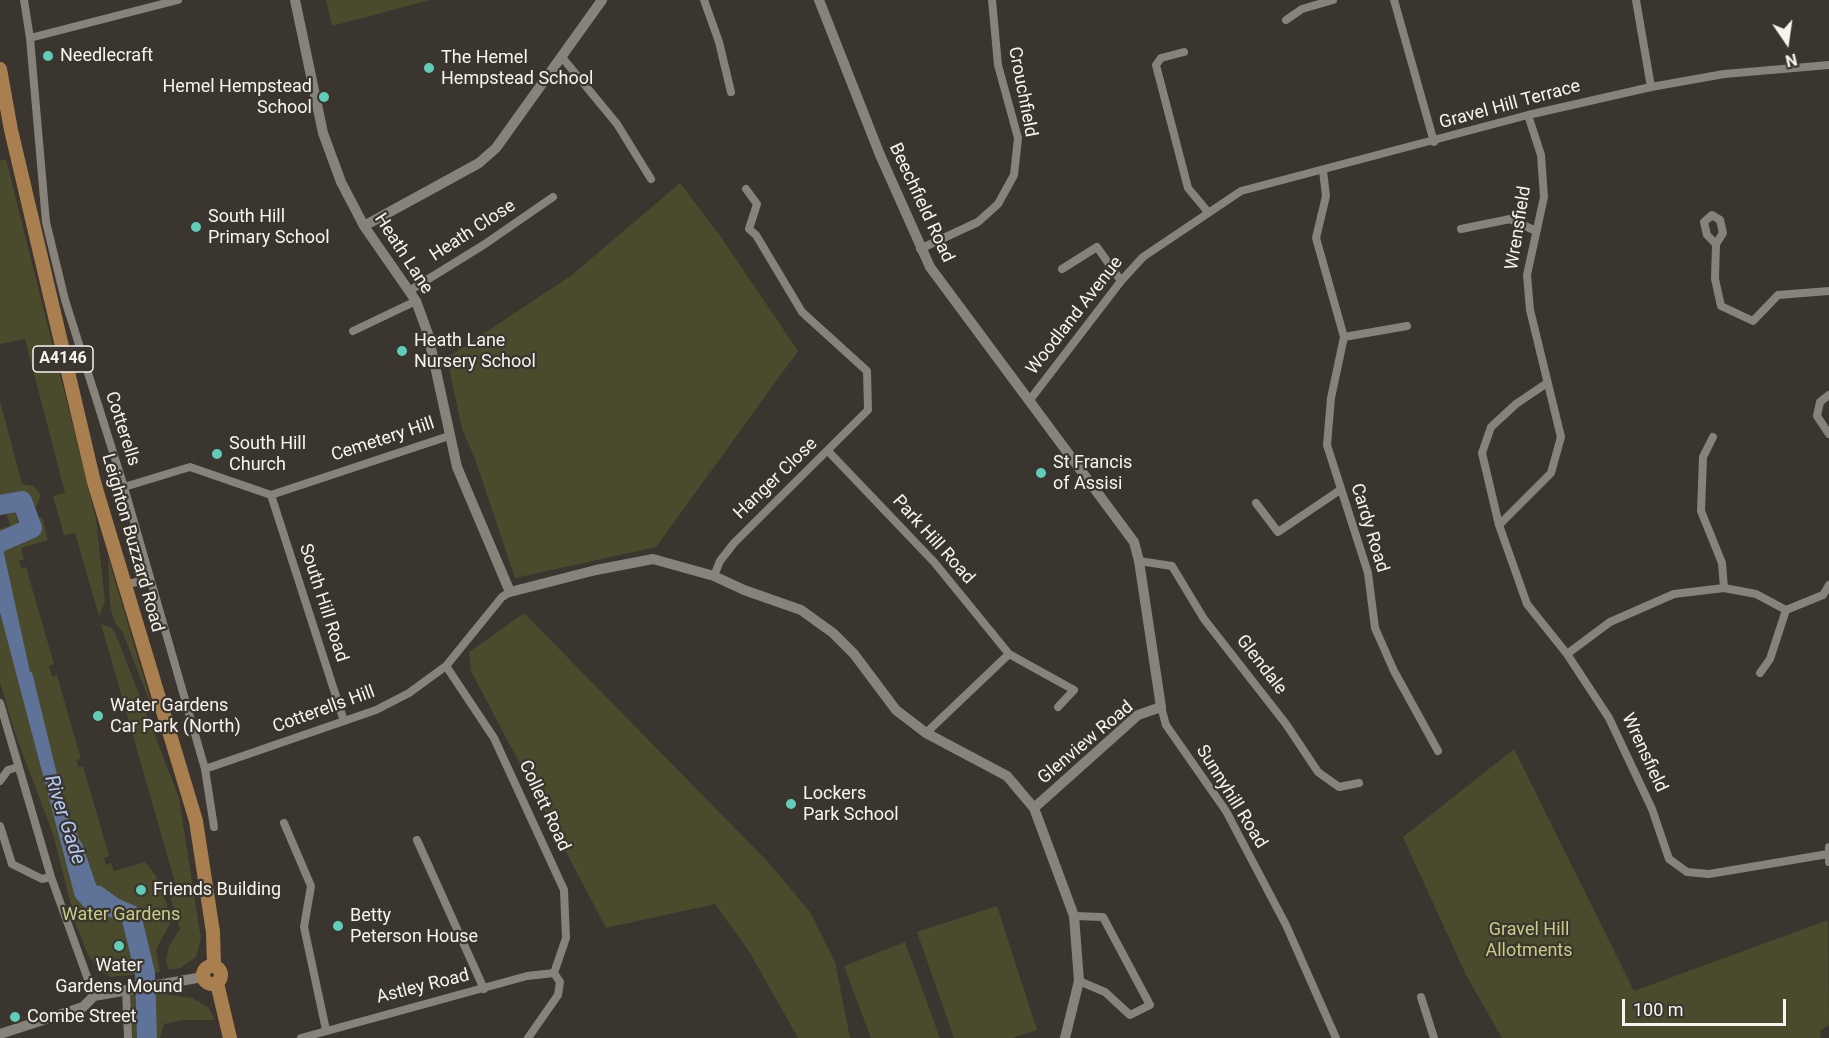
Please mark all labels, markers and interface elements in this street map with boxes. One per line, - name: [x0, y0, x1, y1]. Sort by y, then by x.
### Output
- north arrow: [1757, 12, 1817, 72]
- place label: Needlecraft: [60, 45, 153, 67]
- street label: Crouchfield: [1003, 45, 1041, 139]
- place label: The Hemel Hempstead School: [441, 47, 593, 90]
- marker: Needlecraft: [41, 49, 55, 63]
- text: N: [1784, 49, 1799, 71]
- marker: The Hemel Hempstead School: [422, 61, 436, 75]
- place label: Hemel Hempstead School: [162, 76, 312, 118]
- street label: Gravel Hill Terrace: [1437, 76, 1583, 134]
- marker: Hemel Hempstead School: [317, 90, 331, 104]
- street label: Beechfield Road: [884, 140, 958, 266]
- street label: Wrensfield: [1502, 185, 1536, 271]
- street label: Heath Close: [426, 195, 520, 267]
- place label: South Hill Primary School: [208, 206, 330, 248]
- street label: Heath Lane: [369, 210, 437, 298]
- marker: South Hill Primary School: [189, 220, 203, 234]
- street label: Woodland Avenue: [1022, 253, 1128, 379]
- place label: Heath Lane Nursery School: [414, 330, 536, 372]
- marker: Heath Lane Nursery School: [395, 344, 409, 358]
- road number: A4146: [33, 346, 93, 372]
- street label: Cotterells: [100, 389, 144, 469]
- street label: Cemetery Hill: [329, 413, 437, 467]
- place label: South Hill Church: [229, 433, 306, 476]
- street label: Hanger Close: [730, 434, 822, 524]
- marker: South Hill Church: [210, 447, 224, 461]
- street label: Leighton Buzzard Road: [96, 451, 168, 635]
- place label: St Francis of Assisi: [1053, 452, 1132, 494]
- marker: St Francis of Assisi: [1034, 466, 1048, 480]
- street label: Cardy Road: [1345, 481, 1393, 575]
- street label: Park Hill Road: [887, 491, 979, 589]
- street label: South Hill Road: [294, 541, 352, 665]
- street label: Glendale: [1231, 631, 1291, 699]
- street label: Cotterells Hill: [270, 682, 378, 738]
- place label: Water Gardens Car Park (North): [110, 695, 241, 738]
- street label: Glenview Road: [1034, 697, 1138, 789]
- marker: Water Gardens Car Park (North): [91, 709, 105, 723]
- street label: Wrensfield: [1616, 710, 1672, 796]
- street label: Sunnyhill Road: [1191, 741, 1271, 853]
- street label: Collett Road: [514, 757, 574, 855]
- water label: River Gade: [38, 772, 90, 868]
- place label: Lockers Park School: [803, 783, 899, 826]
- marker: Lockers Park School: [784, 797, 798, 811]
- place label: Friends Building: [153, 879, 281, 901]
- marker: Friends Building: [134, 883, 148, 897]
- park label: Water Gardens: [62, 904, 180, 926]
- place label: Betty Peterson House: [350, 905, 478, 948]
- marker: Betty Peterson House: [331, 919, 345, 933]
- park label: Gravel Hill Allotments: [1485, 919, 1573, 962]
- marker: Water Gardens Mound: [112, 939, 126, 953]
- place label: Water Gardens Mound: [55, 955, 183, 998]
- street label: Astley Road: [374, 965, 472, 1009]
- scale bar: [1625, 987, 1788, 1025]
- text: 100 m: [1633, 999, 1684, 1020]
- place label: Combe Street: [27, 1006, 136, 1028]
- marker: Combe Street: [8, 1010, 22, 1024]

